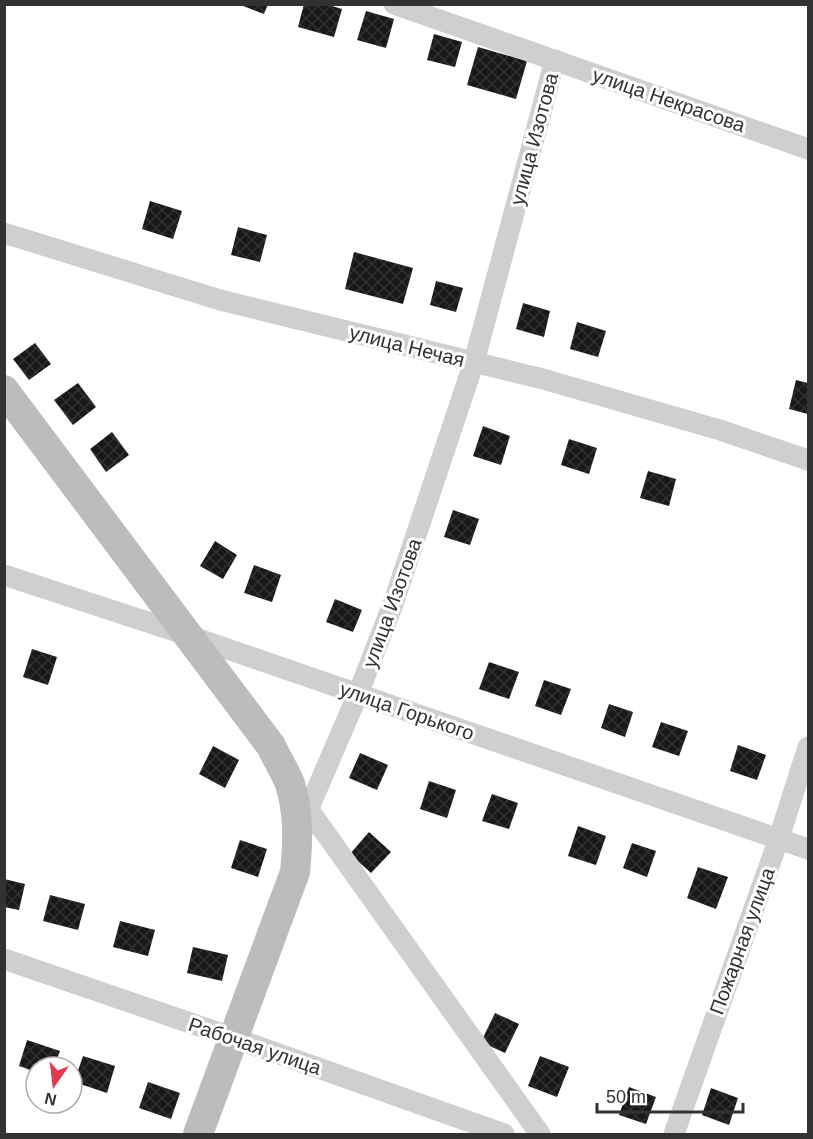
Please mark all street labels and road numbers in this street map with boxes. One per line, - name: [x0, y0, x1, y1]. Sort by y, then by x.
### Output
- street label: улица Некрасова: [590, 64, 749, 137]
- street label: улица Изотова: [506, 70, 562, 208]
- street label: улица Нечая: [347, 321, 467, 371]
- street label: улица Изотова: [358, 534, 426, 671]
- street label: улица Горького: [337, 678, 477, 744]
- street label: Пожарная улица: [705, 864, 779, 1017]
- street label: Рабочая улица: [186, 1013, 325, 1079]

